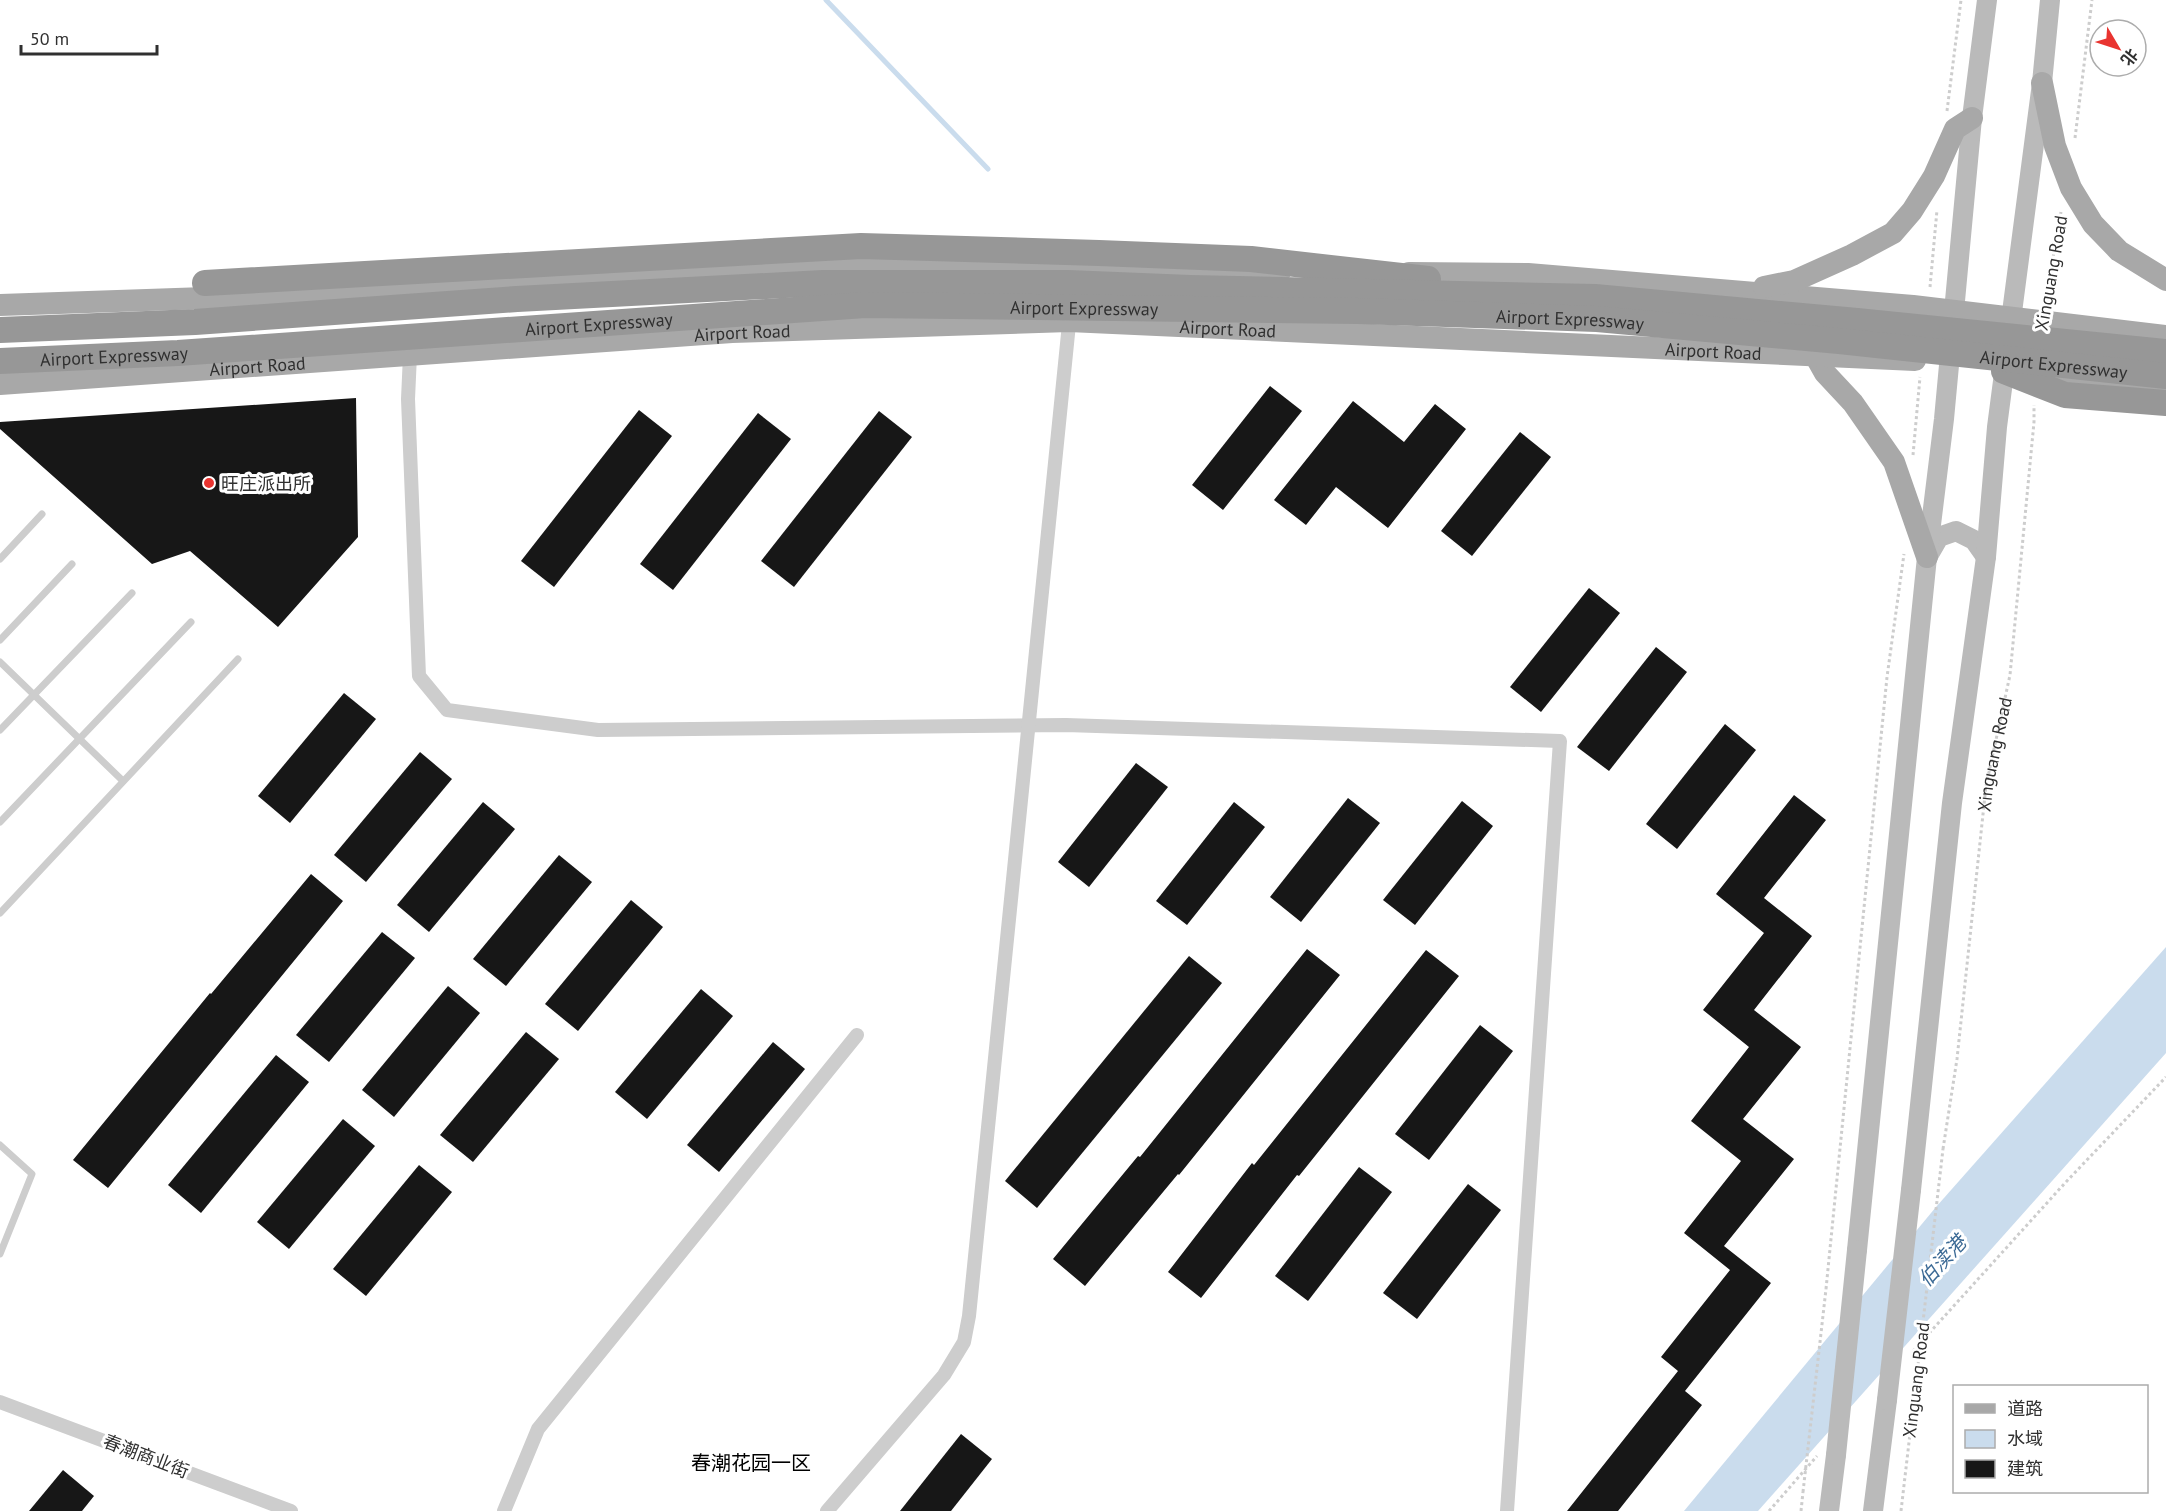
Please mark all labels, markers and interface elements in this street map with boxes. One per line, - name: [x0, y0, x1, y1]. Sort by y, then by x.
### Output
- scale bar: [21, 18, 158, 56]
- north arrow: [2088, 18, 2148, 78]
- text: 50 m: [30, 27, 69, 50]
- text: 北: [2117, 45, 2142, 70]
- street label: Xinguang Road: [2030, 214, 2072, 332]
- street label: Airport Expressway: [1010, 295, 1159, 320]
- street label: Airport Expressway: [1496, 304, 1646, 335]
- street label: Airport Expressway: [524, 307, 674, 340]
- street label: Airport Road: [1179, 315, 1277, 342]
- street label: Airport Road: [693, 319, 791, 346]
- street label: Airport Road: [1665, 337, 1762, 364]
- street label: Airport Expressway: [39, 341, 189, 371]
- street label: Airport Expressway: [1979, 345, 2129, 383]
- street label: Airport Road: [208, 351, 306, 381]
- place label: 旺庄派出所: [221, 472, 311, 495]
- marker: 旺庄派出所: [202, 476, 216, 490]
- street label: Xinguang Road: [1972, 695, 2016, 813]
- water label: 伯渎港: [1912, 1228, 1974, 1292]
- street label: Xinguang Road: [1897, 1321, 1935, 1439]
- legend: [1953, 1385, 2148, 1493]
- text: 道路: [2007, 1397, 2043, 1420]
- text: 水域: [2007, 1427, 2043, 1450]
- street label: 春潮商业街: [100, 1429, 192, 1483]
- district label: 春潮花园一区: [691, 1450, 811, 1476]
- text: 建筑: [2007, 1457, 2043, 1480]

